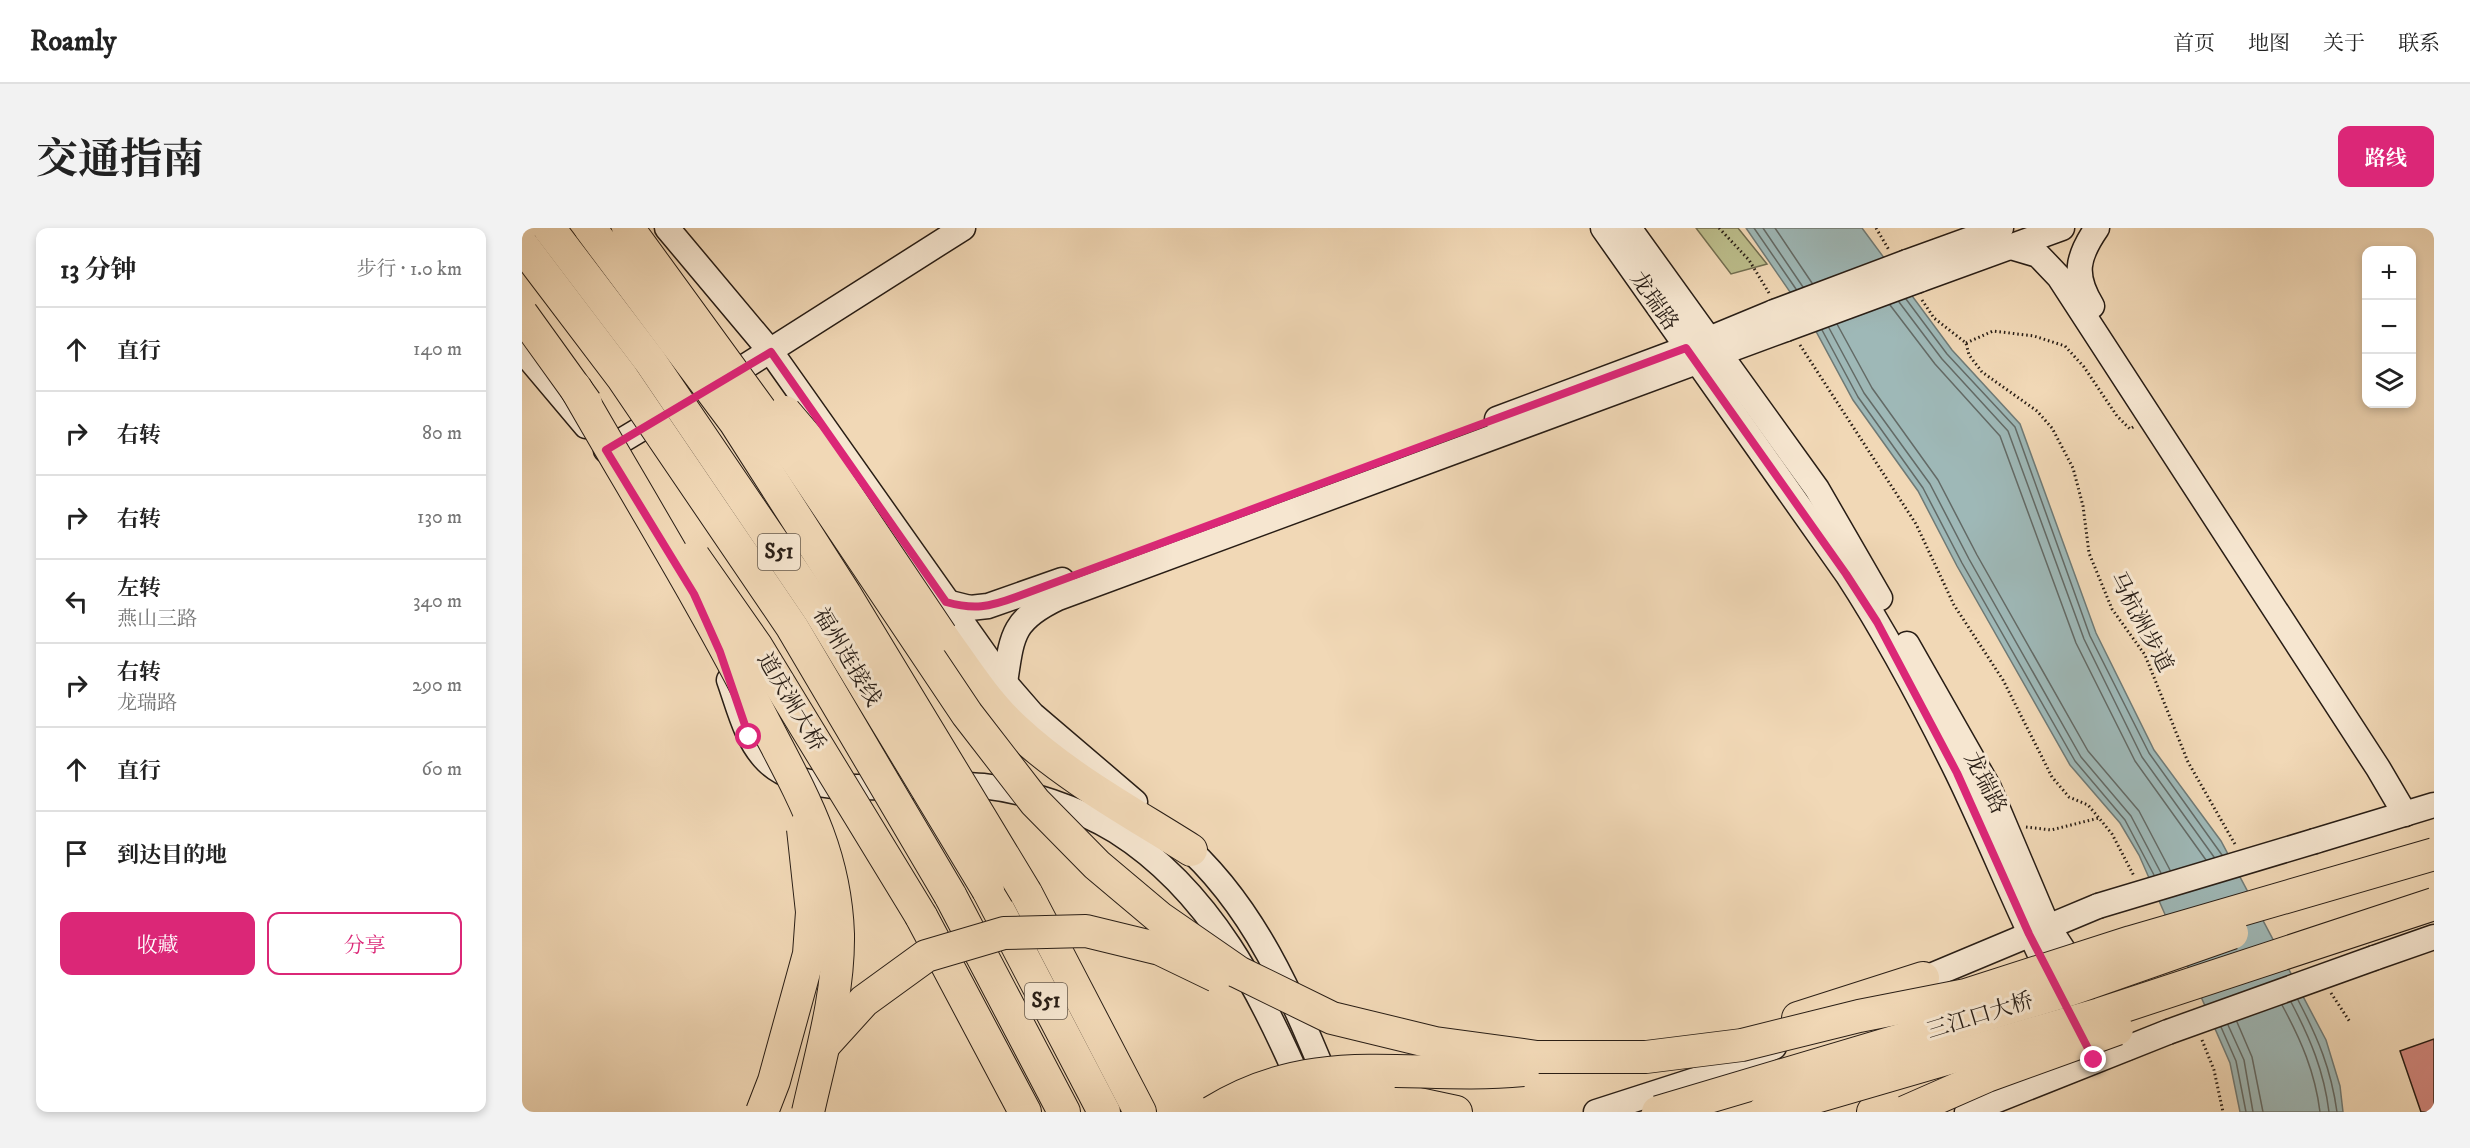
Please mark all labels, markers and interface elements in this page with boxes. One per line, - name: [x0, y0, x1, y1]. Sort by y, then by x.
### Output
- text: Roamly: [30, 24, 116, 59]
- text: 首页: [2173, 31, 2215, 57]
- text: 地图: [2248, 31, 2290, 57]
- text: 关于: [2323, 31, 2365, 57]
- text: 联系: [2398, 31, 2440, 57]
- button: 路线: [2338, 126, 2434, 187]
- text: 交通指南: [36, 135, 204, 187]
- map controls: [2362, 246, 2416, 408]
- button: +: [2362, 246, 2416, 300]
- text: 13 分钟: [60, 254, 137, 287]
- text: 步行 · 1.0 km: [357, 257, 462, 282]
- street label: 龙瑞路: [1624, 266, 1684, 336]
- button: −: [2362, 300, 2416, 354]
- icon: ahead: [60, 333, 93, 366]
- text: 140 m: [413, 337, 462, 362]
- text: 直行: [117, 338, 161, 365]
- button: layers: [2362, 354, 2416, 408]
- icon: right: [60, 417, 93, 450]
- text: 80 m: [422, 421, 462, 446]
- text: 右转: [117, 422, 161, 449]
- icon: right: [60, 501, 93, 534]
- text: 130 m: [417, 505, 462, 530]
- text: 右转: [117, 506, 161, 533]
- road number: S51: [758, 534, 800, 570]
- street label: 马杭洲步道: [2103, 567, 2179, 677]
- text: 左转: [117, 575, 161, 602]
- icon: left: [60, 585, 93, 618]
- text: 340 m: [413, 589, 462, 614]
- street label: 福州连接线: [807, 603, 887, 711]
- text: 燕山三路: [117, 607, 197, 632]
- street label: 道庆洲大桥: [751, 648, 831, 756]
- text: 右转: [117, 659, 161, 686]
- icon: right: [60, 669, 93, 702]
- text: 290 m: [412, 673, 462, 698]
- text: 龙瑞路: [117, 691, 177, 716]
- route start: [735, 723, 761, 749]
- street label: 龙瑞路: [1958, 747, 2012, 819]
- icon: ahead: [60, 753, 93, 786]
- text: 60 m: [422, 757, 462, 782]
- text: 直行: [117, 758, 161, 785]
- icon: arrive: [60, 837, 93, 870]
- text: 到达目的地: [117, 842, 227, 869]
- button: 收藏: [60, 912, 255, 975]
- button: 分享: [267, 912, 462, 975]
- road number: S51: [1025, 983, 1067, 1019]
- street label: 三江口大桥: [1923, 987, 2037, 1045]
- route end: [2080, 1046, 2106, 1072]

